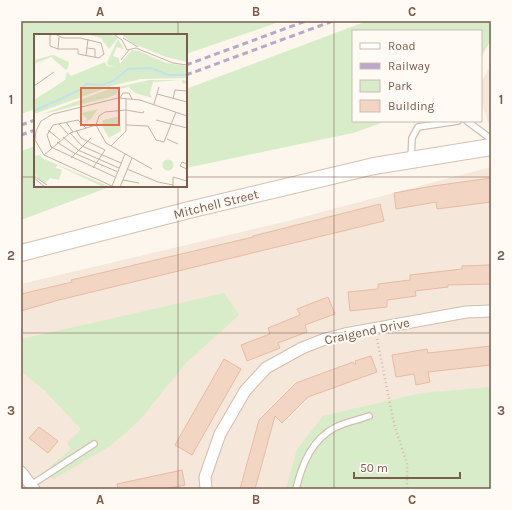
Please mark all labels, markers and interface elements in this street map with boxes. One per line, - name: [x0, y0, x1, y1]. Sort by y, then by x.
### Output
- text: A: [96, 4, 104, 19]
- text: B: [252, 4, 260, 19]
- text: C: [408, 4, 416, 19]
- legend: [352, 30, 482, 122]
- inset map: [34, 34, 187, 187]
- text: Road: [388, 39, 416, 53]
- text: Railway: [388, 59, 430, 73]
- text: Park: [388, 79, 413, 93]
- text: 1: [9, 92, 13, 107]
- text: 1: [499, 92, 503, 107]
- text: Building: [388, 99, 435, 113]
- street label: Mitchell Street: [172, 186, 260, 222]
- text: 2: [7, 248, 15, 263]
- text: 2: [497, 248, 505, 263]
- street label: Craigend Drive: [323, 315, 411, 347]
- text: 3: [7, 403, 15, 418]
- text: 3: [497, 403, 505, 418]
- scale bar: [354, 454, 460, 480]
- text: 50 m: [360, 461, 388, 475]
- text: A: [96, 492, 104, 507]
- text: B: [252, 492, 260, 507]
- text: C: [408, 492, 416, 507]

